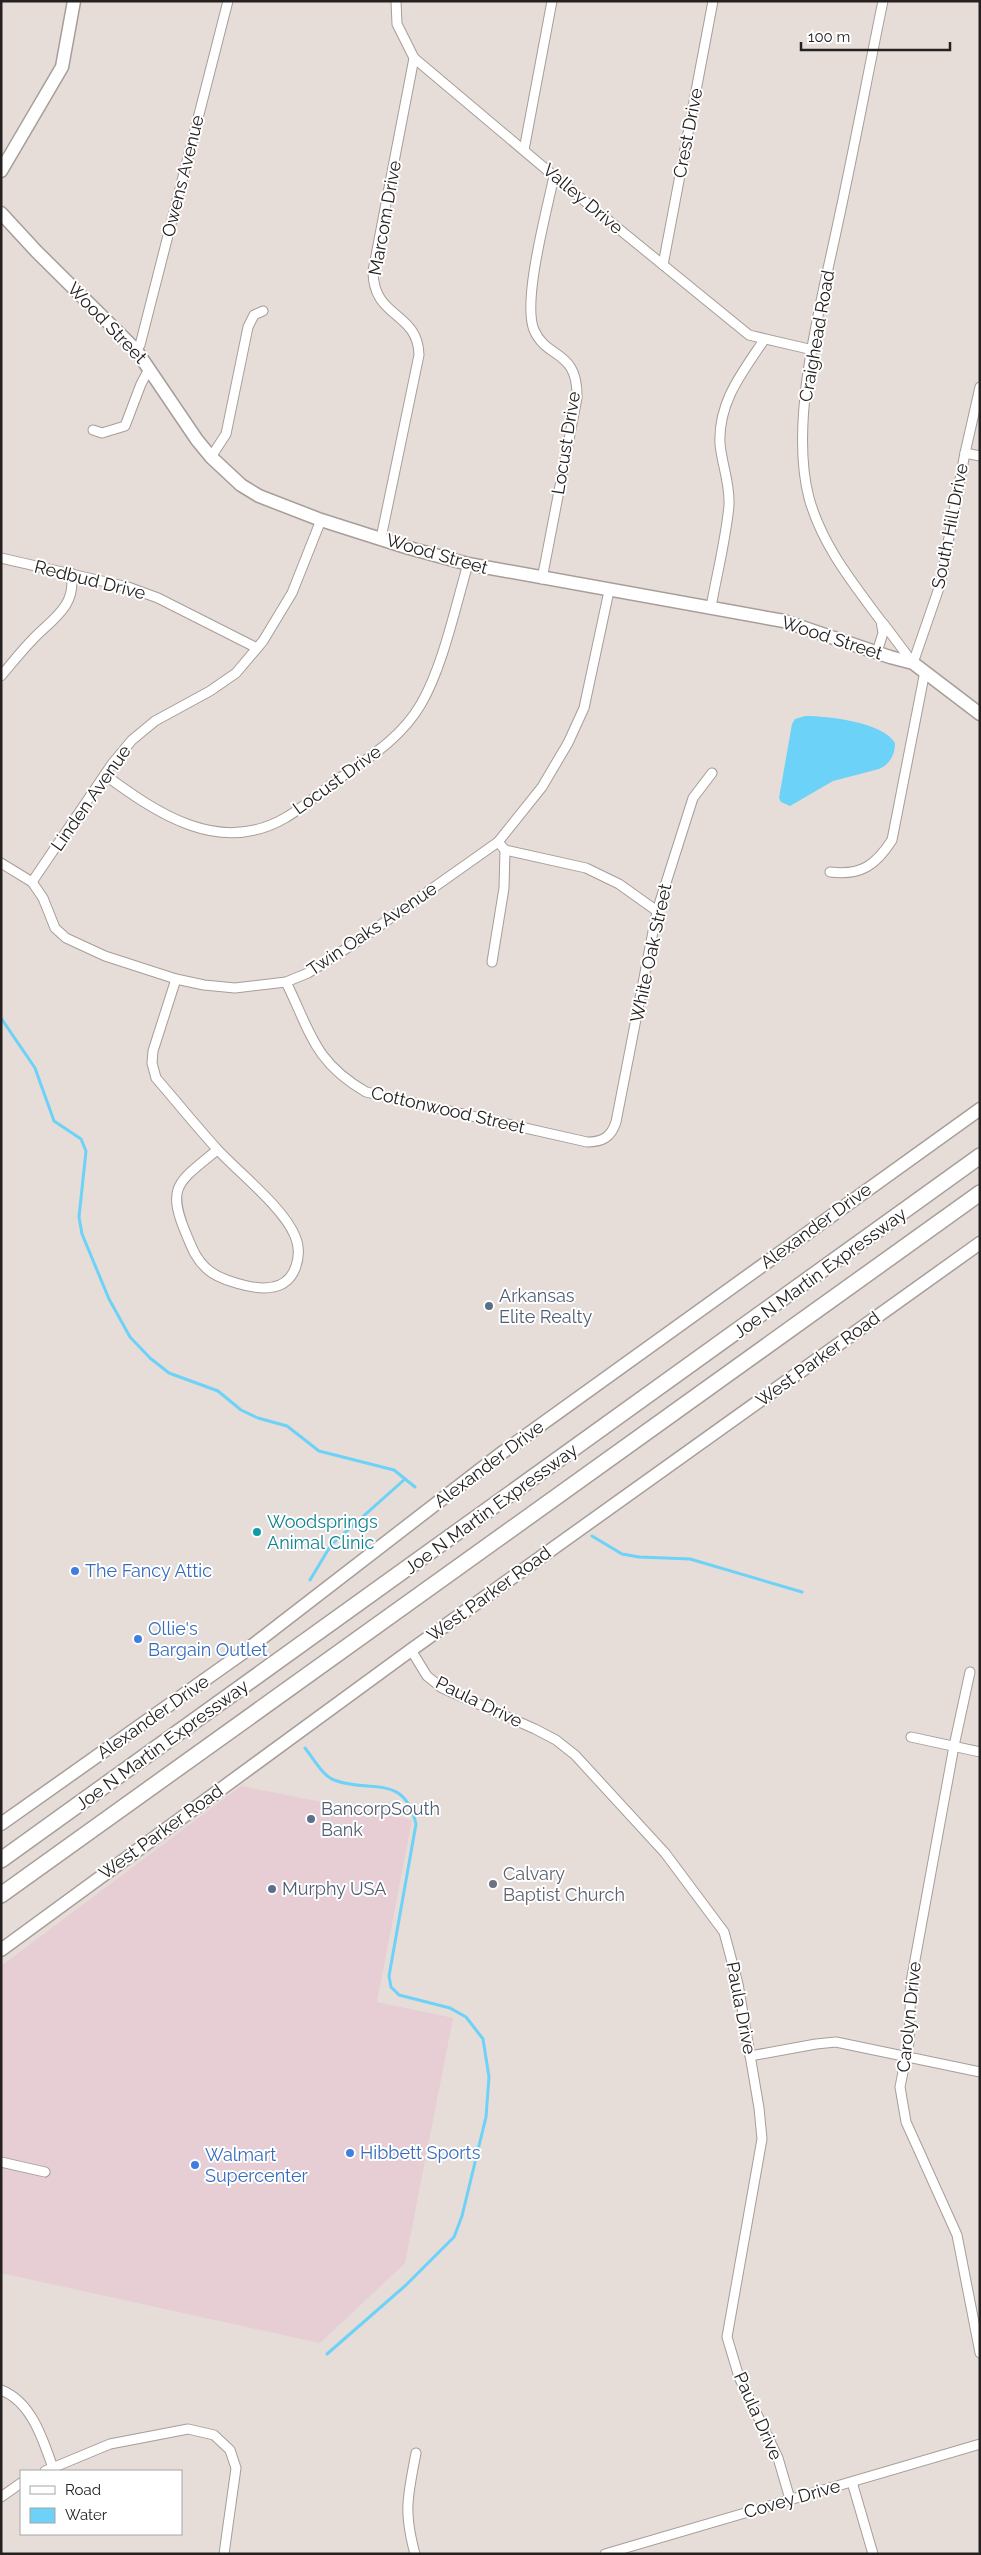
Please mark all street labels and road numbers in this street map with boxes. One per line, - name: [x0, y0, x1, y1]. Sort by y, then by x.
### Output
- street label: Crest Drive: [668, 86, 707, 180]
- street label: Owens Avenue: [157, 112, 208, 239]
- street label: Marcom Drive: [364, 158, 405, 277]
- street label: Valley Drive: [539, 159, 628, 238]
- street label: Craighead Road: [795, 268, 838, 403]
- street label: Wood Street: [63, 278, 151, 368]
- street label: Locust Drive: [547, 390, 584, 496]
- street label: South Hill Drive: [927, 461, 972, 590]
- street label: Wood Street: [384, 529, 490, 578]
- street label: Redbud Drive: [32, 556, 148, 604]
- street label: Wood Street: [779, 611, 885, 664]
- street label: Linden Avenue: [46, 740, 135, 855]
- street label: Locust Drive: [289, 740, 385, 819]
- street label: Twin Oaks Avenue: [303, 877, 441, 980]
- street label: White Oak Street: [626, 881, 675, 1024]
- street label: Cottonwood Street: [369, 1082, 527, 1137]
- street label: Alexander Drive: [756, 1178, 876, 1273]
- street label: Joe N Martin Expressway: [729, 1203, 910, 1342]
- street label: West Parker Road: [752, 1307, 884, 1411]
- street label: Alexander Drive: [430, 1415, 548, 1512]
- street label: Joe N Martin Expressway: [400, 1439, 581, 1578]
- street label: West Parker Road: [423, 1542, 555, 1646]
- street label: Alexander Drive: [93, 1670, 213, 1763]
- street label: Paula Drive: [432, 1672, 526, 1732]
- street label: Joe N Martin Expressway: [71, 1675, 252, 1814]
- street label: West Parker Road: [95, 1780, 227, 1884]
- street label: Paula Drive: [722, 1960, 761, 2056]
- street label: Carolyn Drive: [892, 1960, 925, 2073]
- street label: Paula Drive: [730, 2369, 787, 2463]
- street label: Covey Drive: [741, 2475, 843, 2522]

